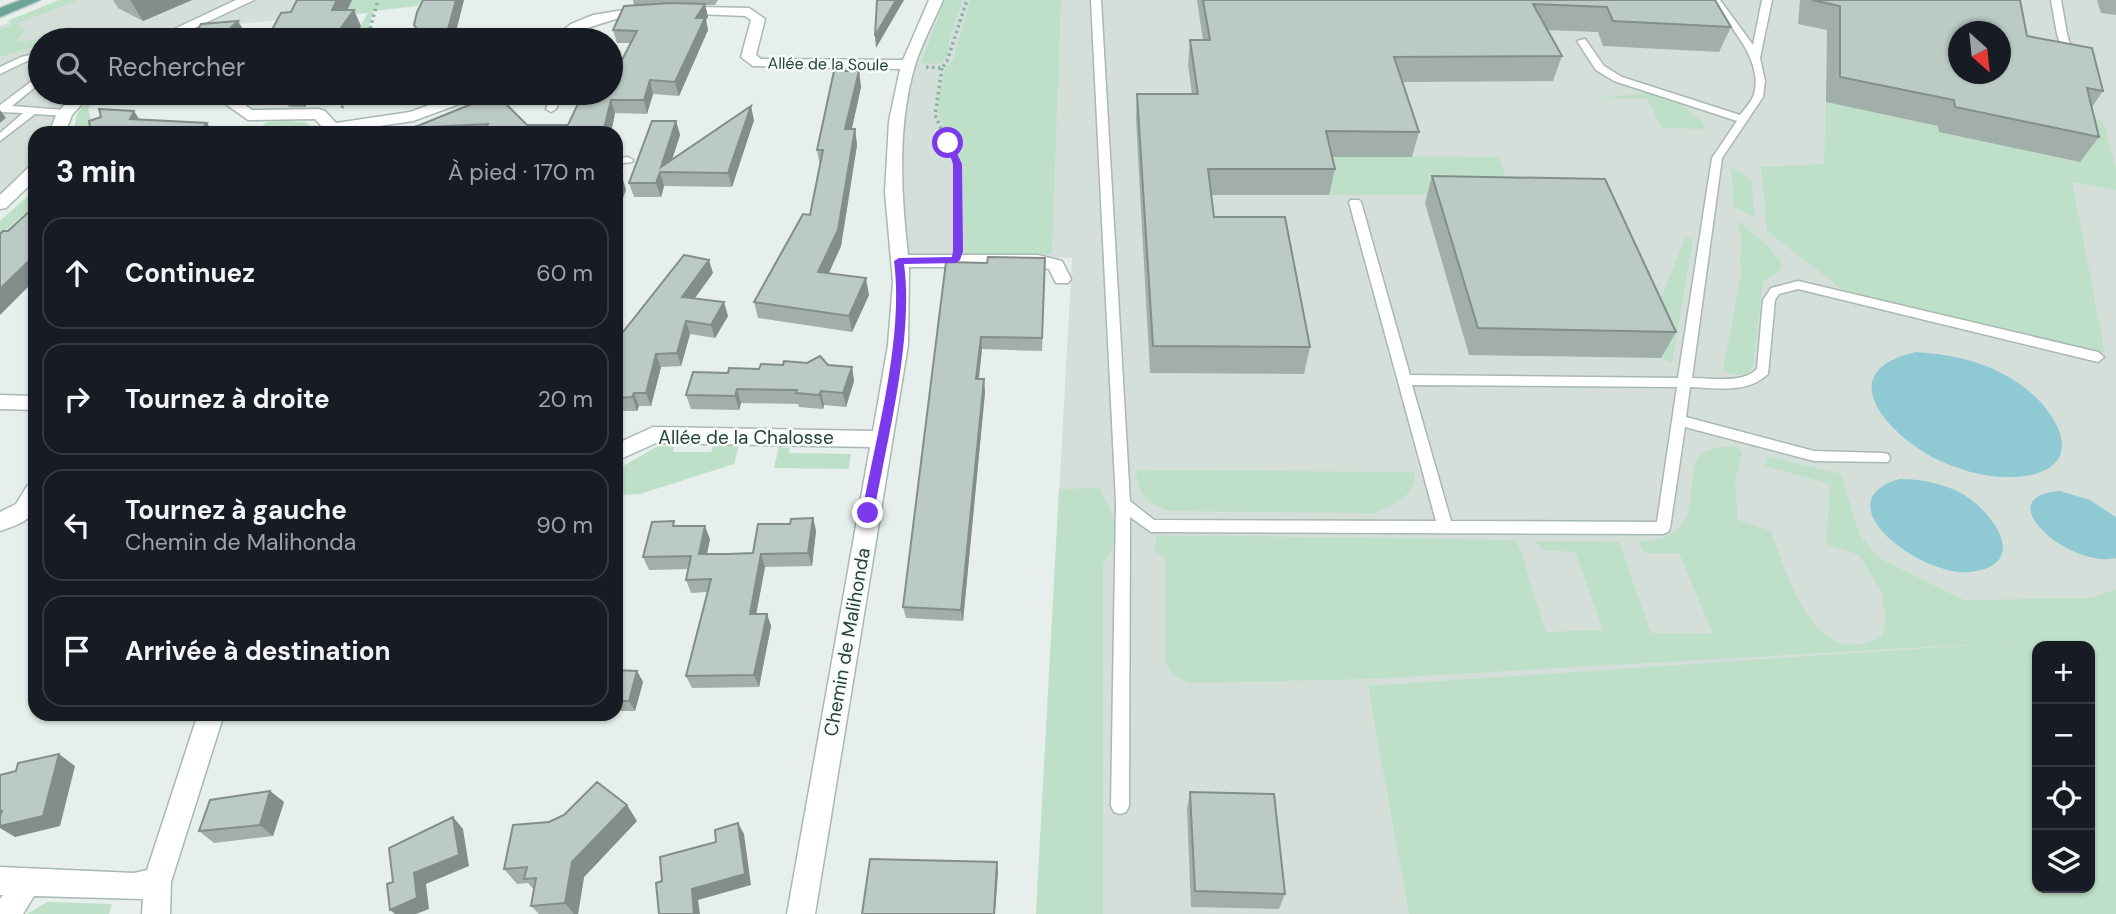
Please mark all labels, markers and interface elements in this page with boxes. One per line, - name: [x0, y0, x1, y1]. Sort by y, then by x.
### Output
- north arrow: [1948, 21, 2011, 84]
- search box: [28, 28, 623, 105]
- icon: search: [52, 48, 90, 86]
- text: Rechercher: [108, 50, 245, 84]
- street label: Allée de la Soule: [767, 52, 889, 76]
- route start: [932, 127, 963, 158]
- text: 3 min: [56, 152, 136, 191]
- text: À pied · 170 m: [448, 157, 595, 187]
- icon: ahead: [58, 254, 96, 292]
- text: Continuez: [125, 256, 255, 290]
- text: 60 m: [536, 258, 593, 288]
- icon: right: [58, 380, 96, 418]
- text: Tournez à droite: [125, 382, 330, 416]
- text: 20 m: [538, 384, 593, 414]
- street label: Allée de la Chalosse: [658, 425, 834, 450]
- text: Tournez à gauche: [125, 493, 347, 527]
- route end: [852, 497, 883, 528]
- icon: left: [58, 506, 96, 544]
- text: 90 m: [536, 510, 593, 540]
- text: Chemin de Malihonda: [125, 527, 356, 557]
- street label: Chemin de Malihonda: [818, 546, 876, 738]
- icon: arrive: [58, 632, 96, 670]
- text: Arrivée à destination: [125, 634, 391, 668]
- map controls: [2032, 641, 2095, 893]
- button: +: [2032, 641, 2095, 704]
- button: −: [2032, 704, 2095, 767]
- button: locate: [2032, 767, 2095, 830]
- button: layers: [2032, 830, 2095, 893]

